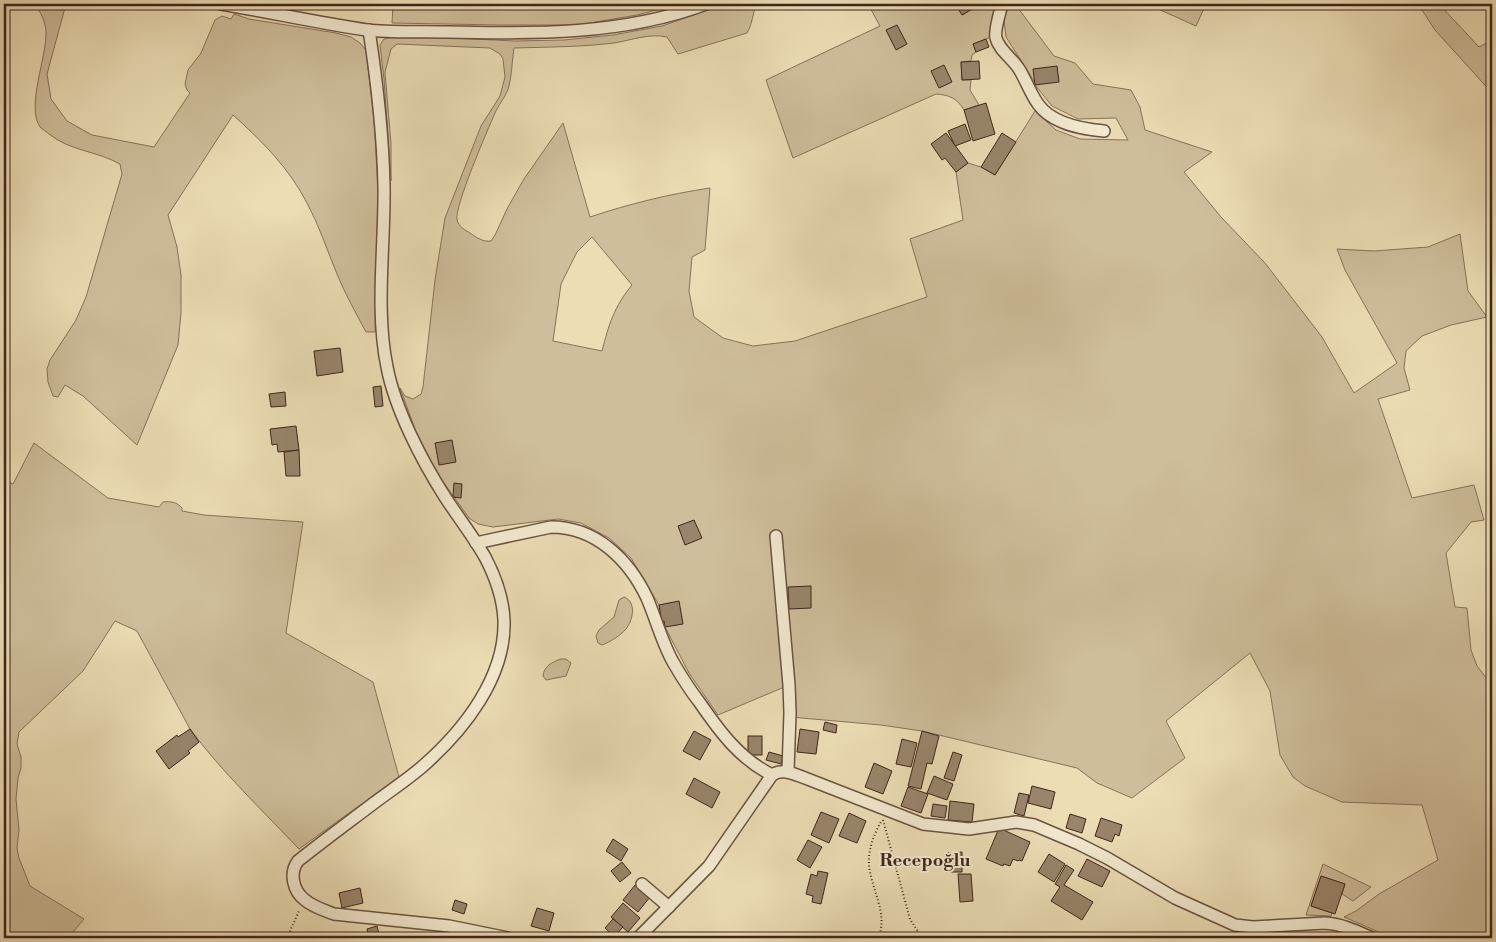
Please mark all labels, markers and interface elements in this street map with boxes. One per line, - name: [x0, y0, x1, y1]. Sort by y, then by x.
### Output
- district label: Recepoğlu: [880, 849, 970, 872]

